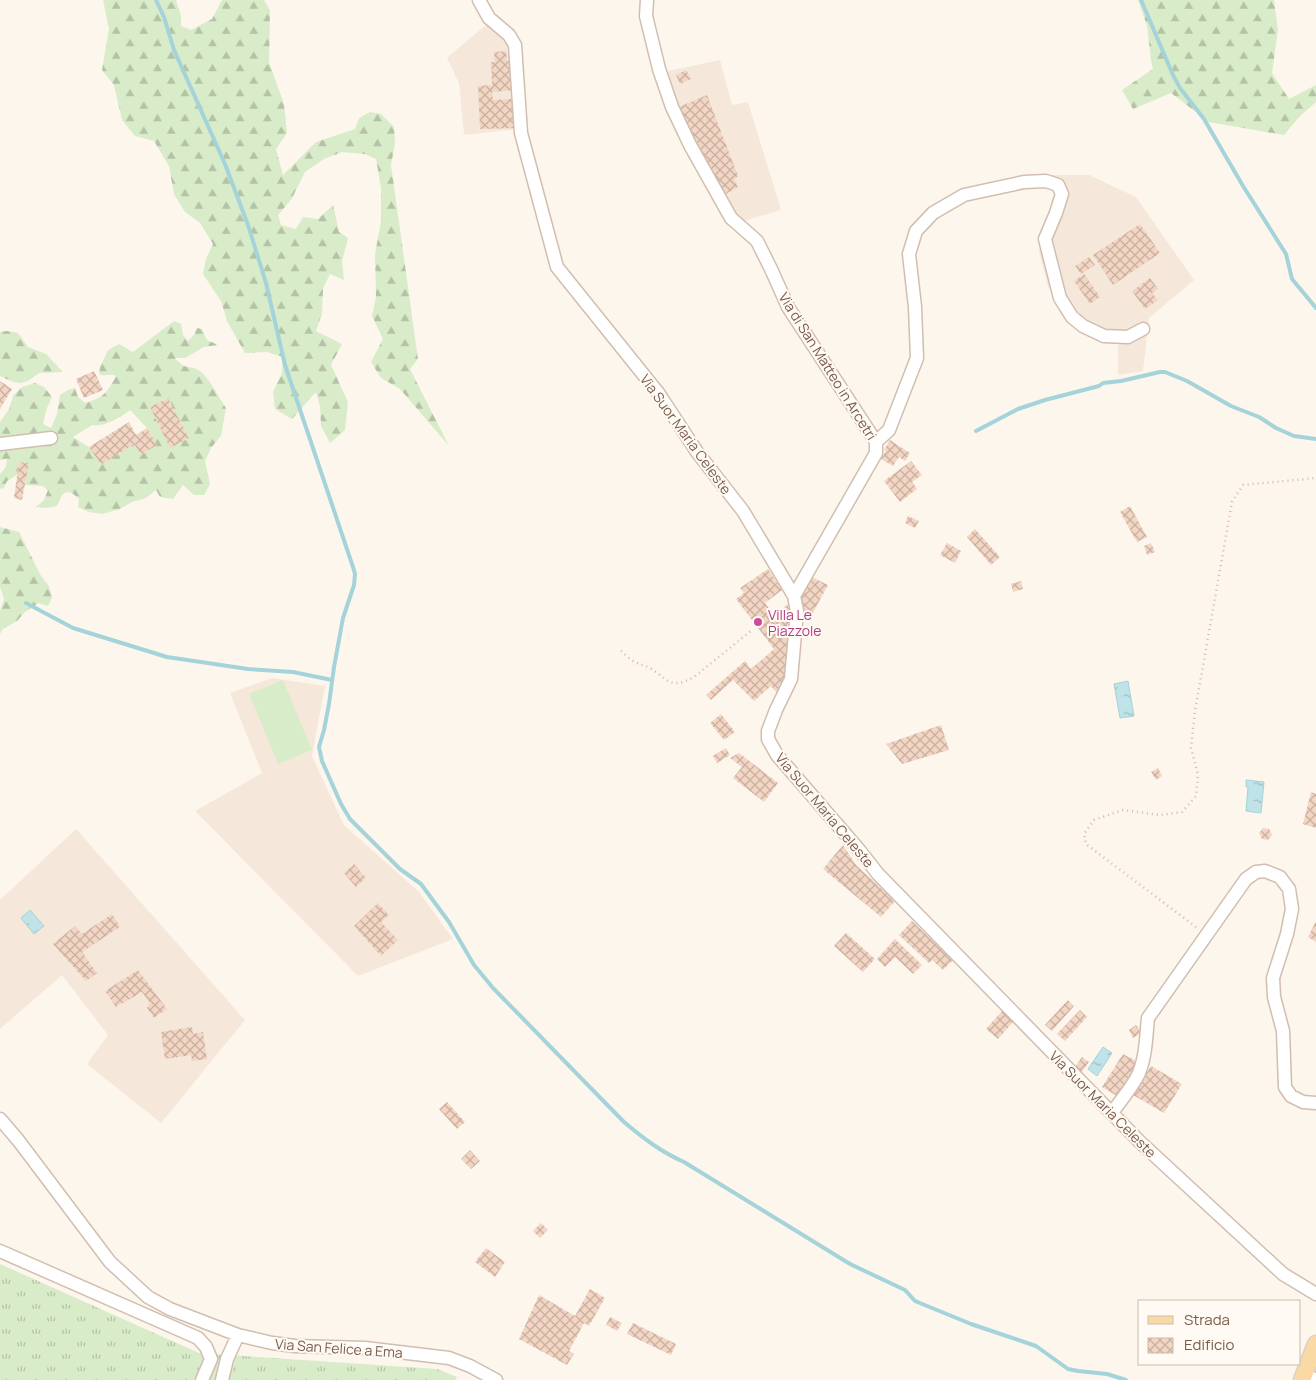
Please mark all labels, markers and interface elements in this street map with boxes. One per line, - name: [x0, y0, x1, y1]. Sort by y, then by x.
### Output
- street label: Via di San Matteo in Arcetri: [775, 288, 881, 444]
- street label: Via Suor Maria Celeste: [636, 370, 736, 498]
- place label: Villa Le Piazzole: [768, 605, 822, 640]
- marker: Villa Le Piazzole: [752, 616, 764, 628]
- street label: Via Suor Maria Celeste: [771, 749, 879, 871]
- street label: Via Suor Maria Celeste: [1045, 1046, 1161, 1162]
- legend: [1138, 1300, 1301, 1365]
- text: Strada: [1184, 1309, 1230, 1330]
- street label: Via San Felice a Ema: [275, 1334, 403, 1362]
- text: Edificio: [1184, 1334, 1235, 1355]

